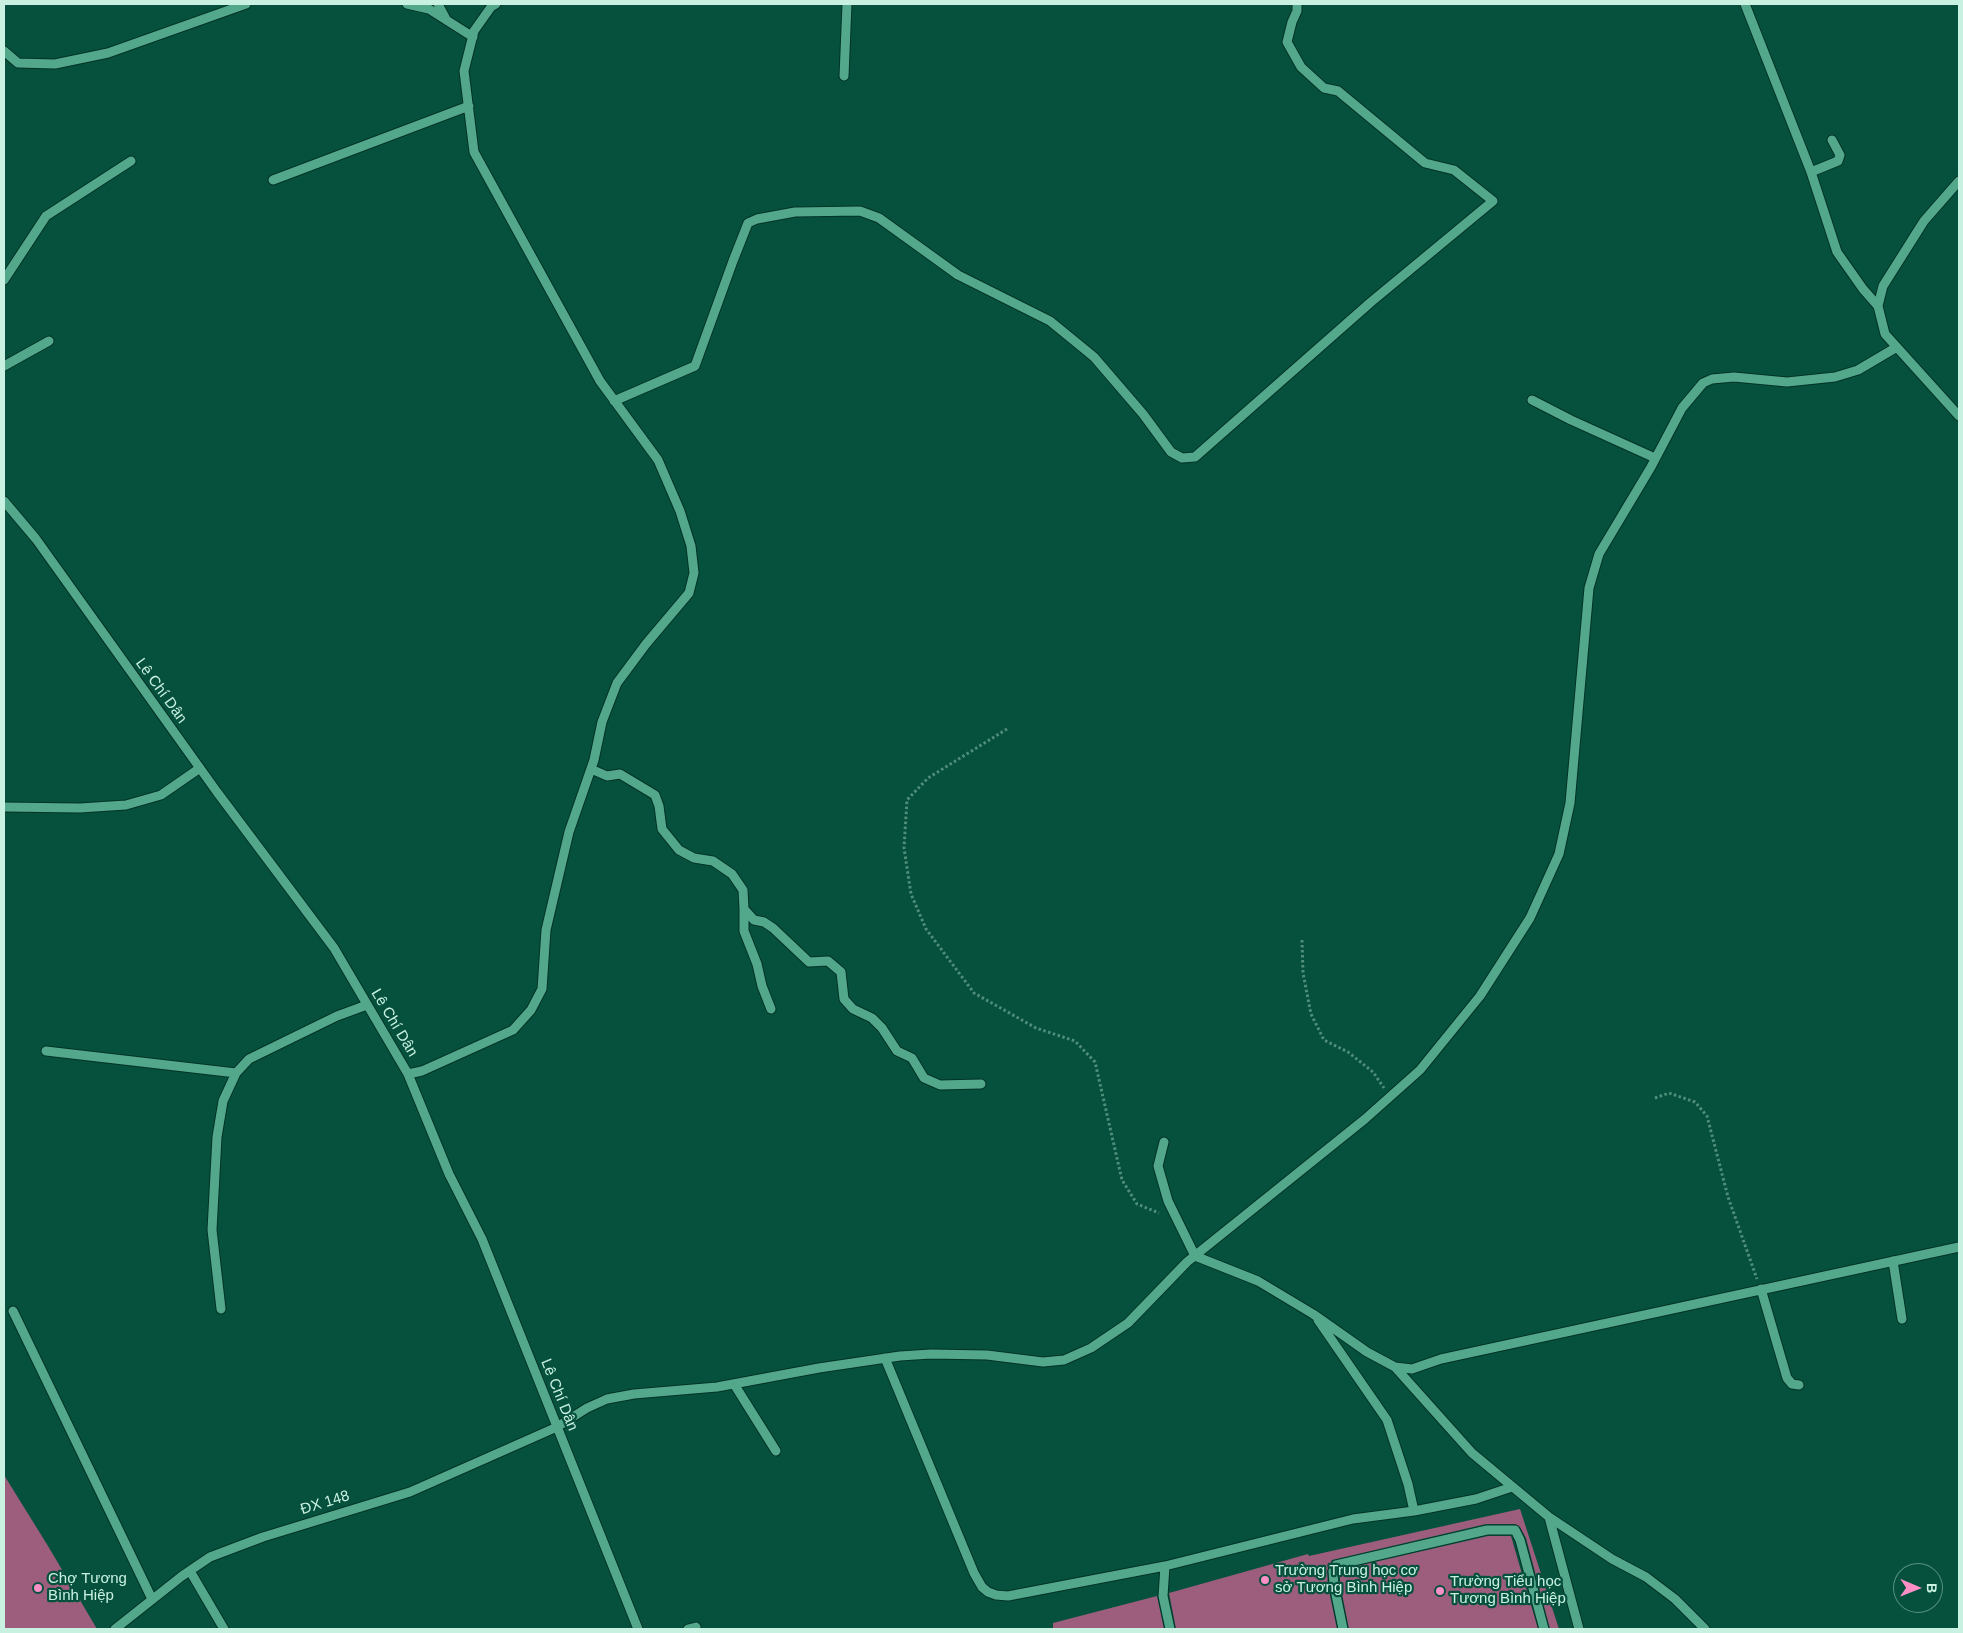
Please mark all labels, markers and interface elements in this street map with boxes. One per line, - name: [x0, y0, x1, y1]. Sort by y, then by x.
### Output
- street label: Lê Chí Dân: [131, 655, 191, 727]
- street label: Lê Chí Dân: [367, 986, 421, 1060]
- street label: Lê Chí Dân: [536, 1356, 582, 1434]
- street label: ĐX 148: [298, 1487, 352, 1519]
- place label: Trường Trung học cơ sở Tương Bình Hiệp: [1275, 1562, 1418, 1597]
- north arrow: [1893, 1563, 1943, 1613]
- place label: Chợ Tương Bình Hiệp: [48, 1570, 127, 1605]
- place label: Trường Tiểu học Tương Bình Hiệp: [1450, 1573, 1566, 1608]
- marker: Trường Trung học cơ sở Tương Bình Hiệp: [1259, 1574, 1271, 1586]
- marker: Chợ Tương Bình Hiệp: [32, 1582, 44, 1594]
- text: B: [1924, 1583, 1940, 1593]
- marker: Trường Tiểu học Tương Bình Hiệp: [1434, 1585, 1446, 1597]

